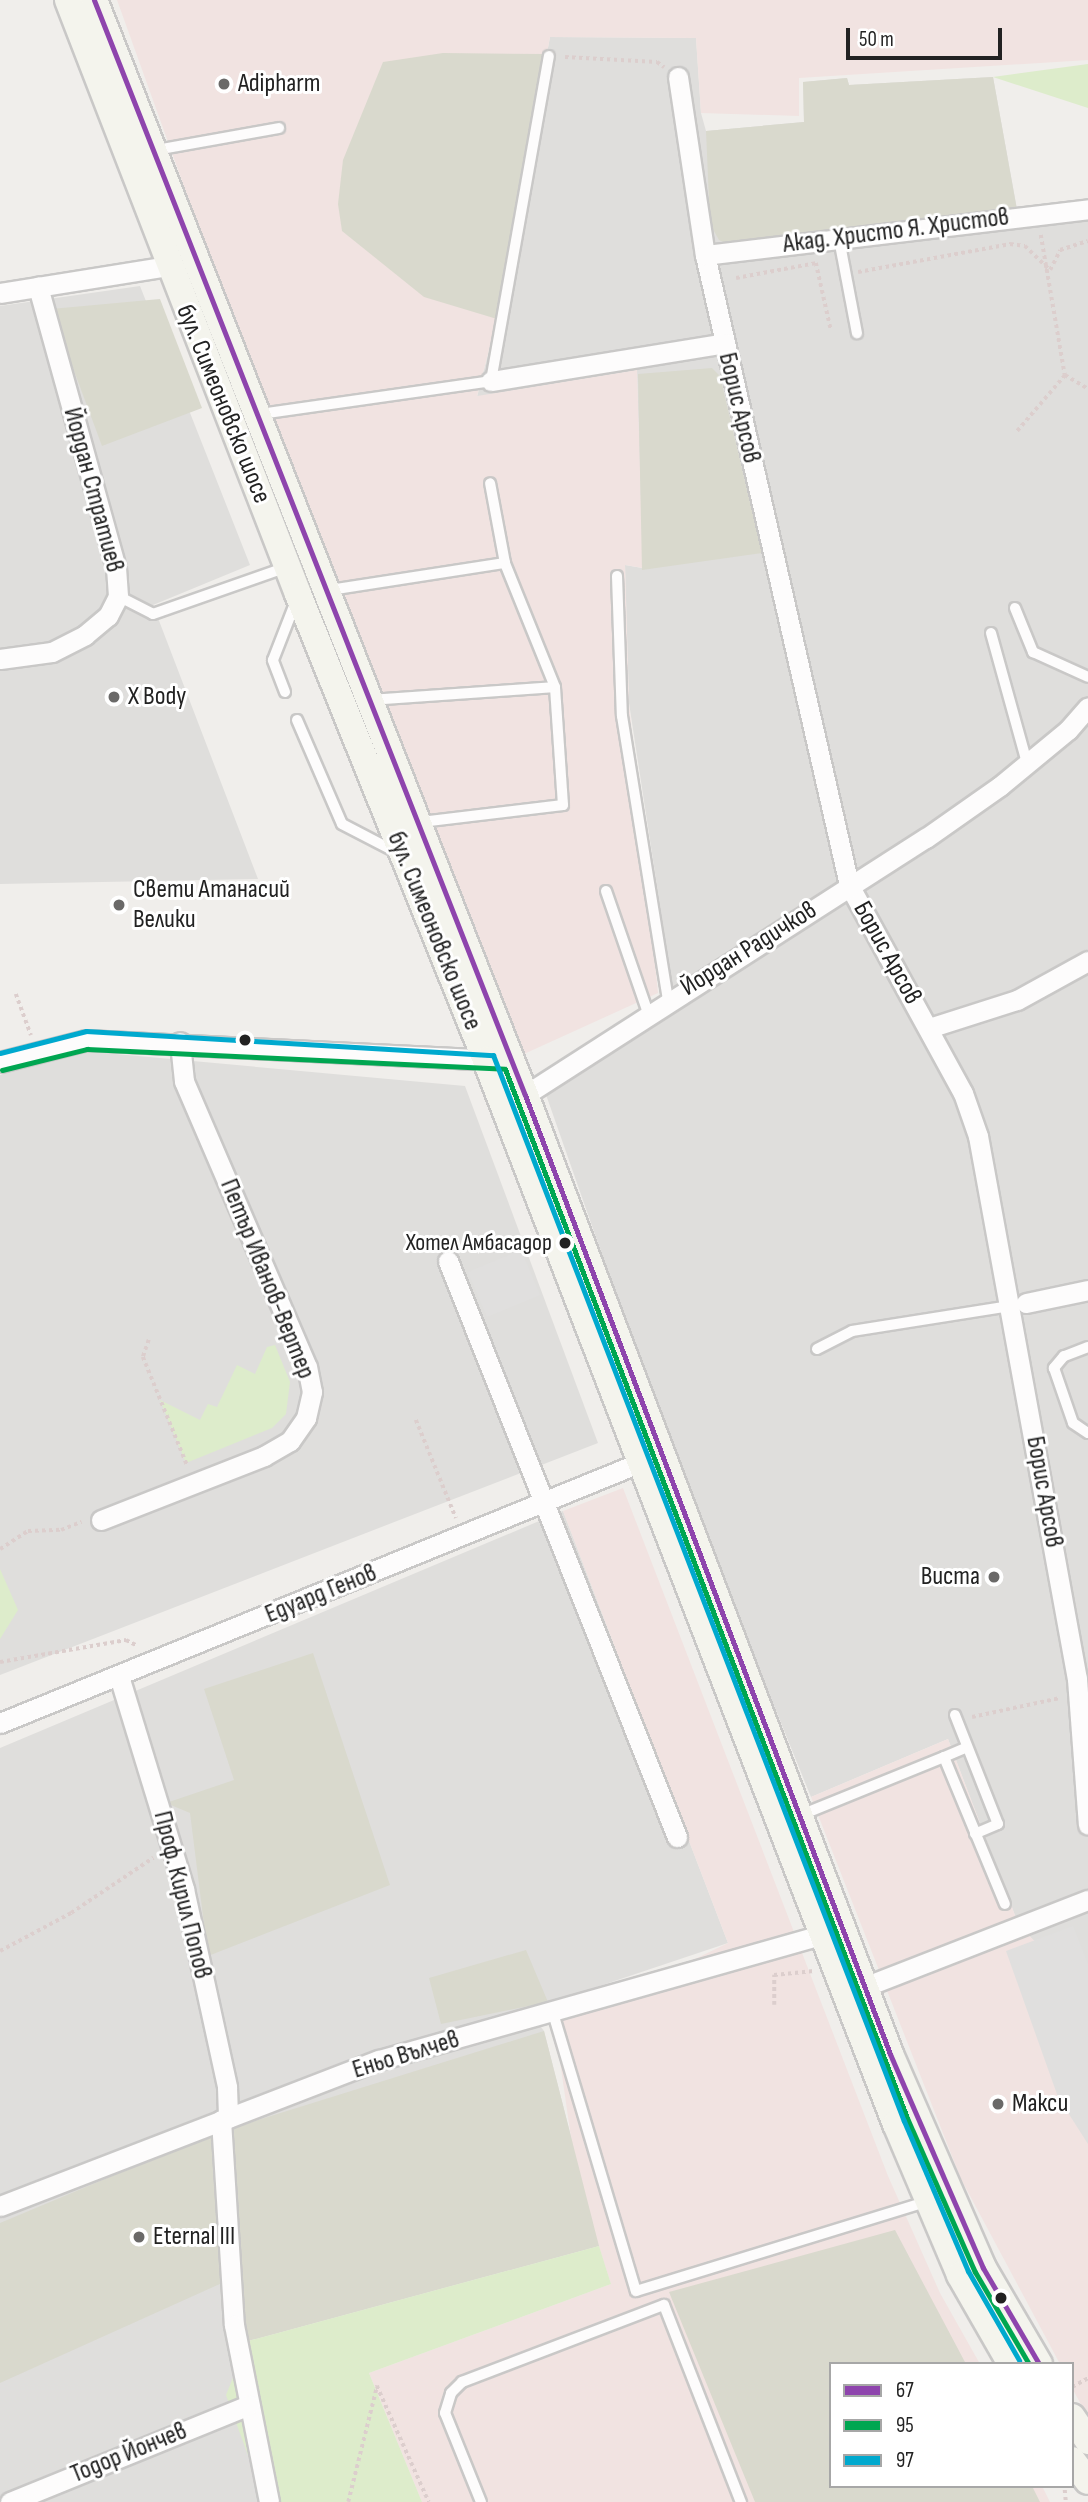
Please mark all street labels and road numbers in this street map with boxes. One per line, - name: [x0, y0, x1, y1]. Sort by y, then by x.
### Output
- street label: Акад. Христо Я. Христов: [781, 202, 1011, 260]
- street label: бул. Симеоновско шосе: [169, 300, 277, 508]
- street label: Борис Арсов: [711, 350, 767, 466]
- street label: Йордан Стратиев: [56, 404, 130, 576]
- street label: бул. Симеоновско шосе: [380, 827, 488, 1035]
- street label: Йордан Радичков: [675, 895, 823, 1003]
- street label: Борис Арсов: [846, 896, 928, 1010]
- street label: Петър Иванов-Вертер: [213, 1175, 321, 1383]
- street label: Борис Арсов: [1019, 1434, 1069, 1550]
- street label: Едуард Генов: [261, 1558, 381, 1630]
- street label: Проф. Кирил Попов: [146, 1808, 218, 1982]
- street label: Еньо Вълчев: [349, 2024, 463, 2086]
- street label: Тодор Йончев: [66, 2416, 192, 2490]

